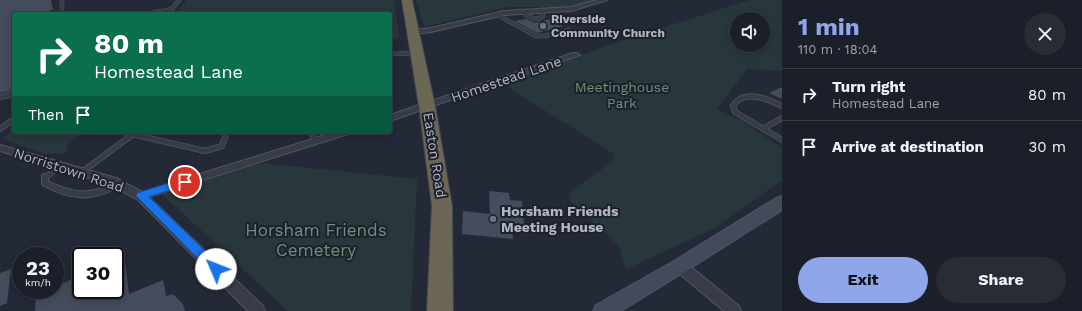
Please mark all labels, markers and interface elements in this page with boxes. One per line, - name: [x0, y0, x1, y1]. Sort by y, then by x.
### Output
- place label: Riverside Community Church: [551, 12, 665, 40]
- map controls: [730, 12, 770, 52]
- button: sound: [730, 12, 770, 52]
- text: 1 min: [798, 13, 860, 41]
- button: close: [1024, 13, 1066, 55]
- marker: Riverside Community Church: [538, 21, 548, 31]
- text: 80 m: [94, 27, 164, 60]
- icon: right: [28, 28, 80, 80]
- text: 110 m · 18:04: [798, 42, 878, 57]
- street label: Homestead Lane: [449, 53, 563, 105]
- text: Homestead Lane: [94, 61, 243, 82]
- text: Turn right: [832, 78, 905, 96]
- park label: Meetinghouse Park: [575, 79, 669, 111]
- icon: right: [798, 84, 820, 106]
- text: 80 m: [1028, 86, 1066, 104]
- text: Homestead Lane: [832, 96, 940, 111]
- icon: arrive: [72, 104, 94, 126]
- text: Then: [28, 106, 64, 124]
- street label: Easton Road: [420, 111, 450, 199]
- icon: arrive: [798, 136, 820, 158]
- text: Arrive at destination: [832, 138, 984, 156]
- text: 30 m: [1029, 138, 1066, 156]
- street label: Norristown Road: [12, 145, 126, 195]
- pin: [168, 165, 202, 199]
- icon: arrive: [174, 171, 196, 193]
- place label: Horsham Friends Meeting House: [501, 203, 619, 235]
- marker: Horsham Friends Meeting House: [488, 214, 498, 224]
- park label: Horsham Friends Cemetery: [245, 220, 387, 260]
- speed limit sign: 30: [72, 247, 124, 299]
- position arrow: [195, 248, 237, 290]
- text: 23: [26, 256, 50, 280]
- button: Exit: [798, 257, 928, 303]
- button: Share: [936, 257, 1066, 303]
- text: km/h: [25, 277, 51, 288]

